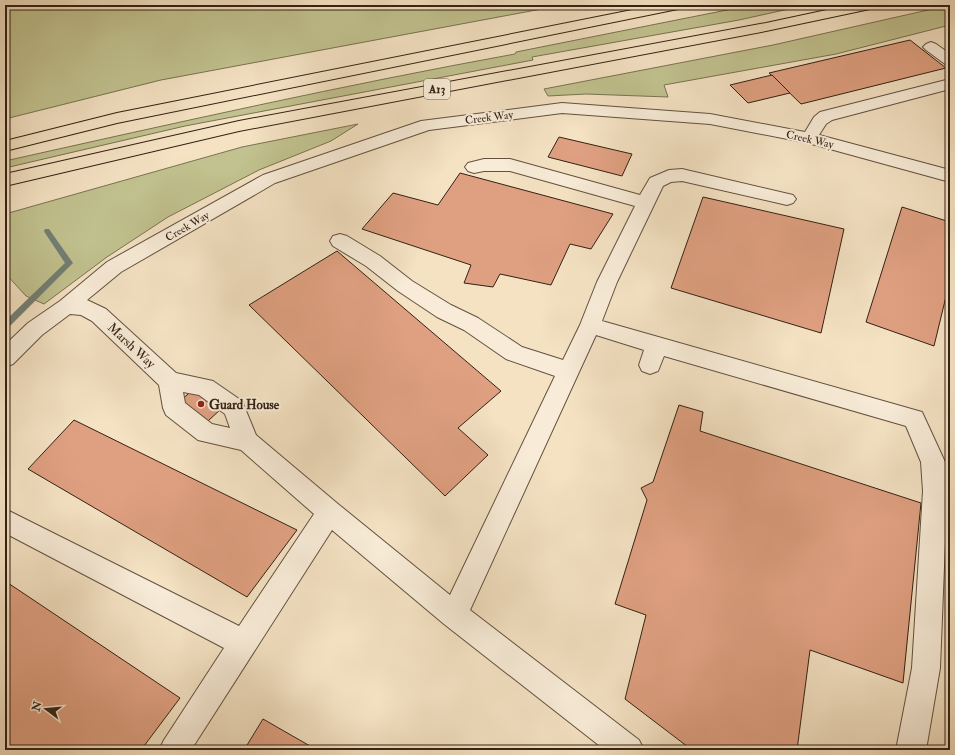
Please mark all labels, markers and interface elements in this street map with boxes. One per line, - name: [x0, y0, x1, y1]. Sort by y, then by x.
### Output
- road number: A13: [424, 79, 450, 99]
- street label: Creek Way: [464, 108, 514, 128]
- street label: Creek Way: [785, 128, 835, 152]
- street label: Creek Way: [163, 209, 212, 245]
- street label: Marsh Way: [103, 320, 159, 373]
- place label: Guard House: [209, 397, 280, 413]
- marker: Guard House: [196, 399, 206, 409]
- north arrow: [26, 689, 66, 729]
- text: N: [29, 699, 45, 714]

